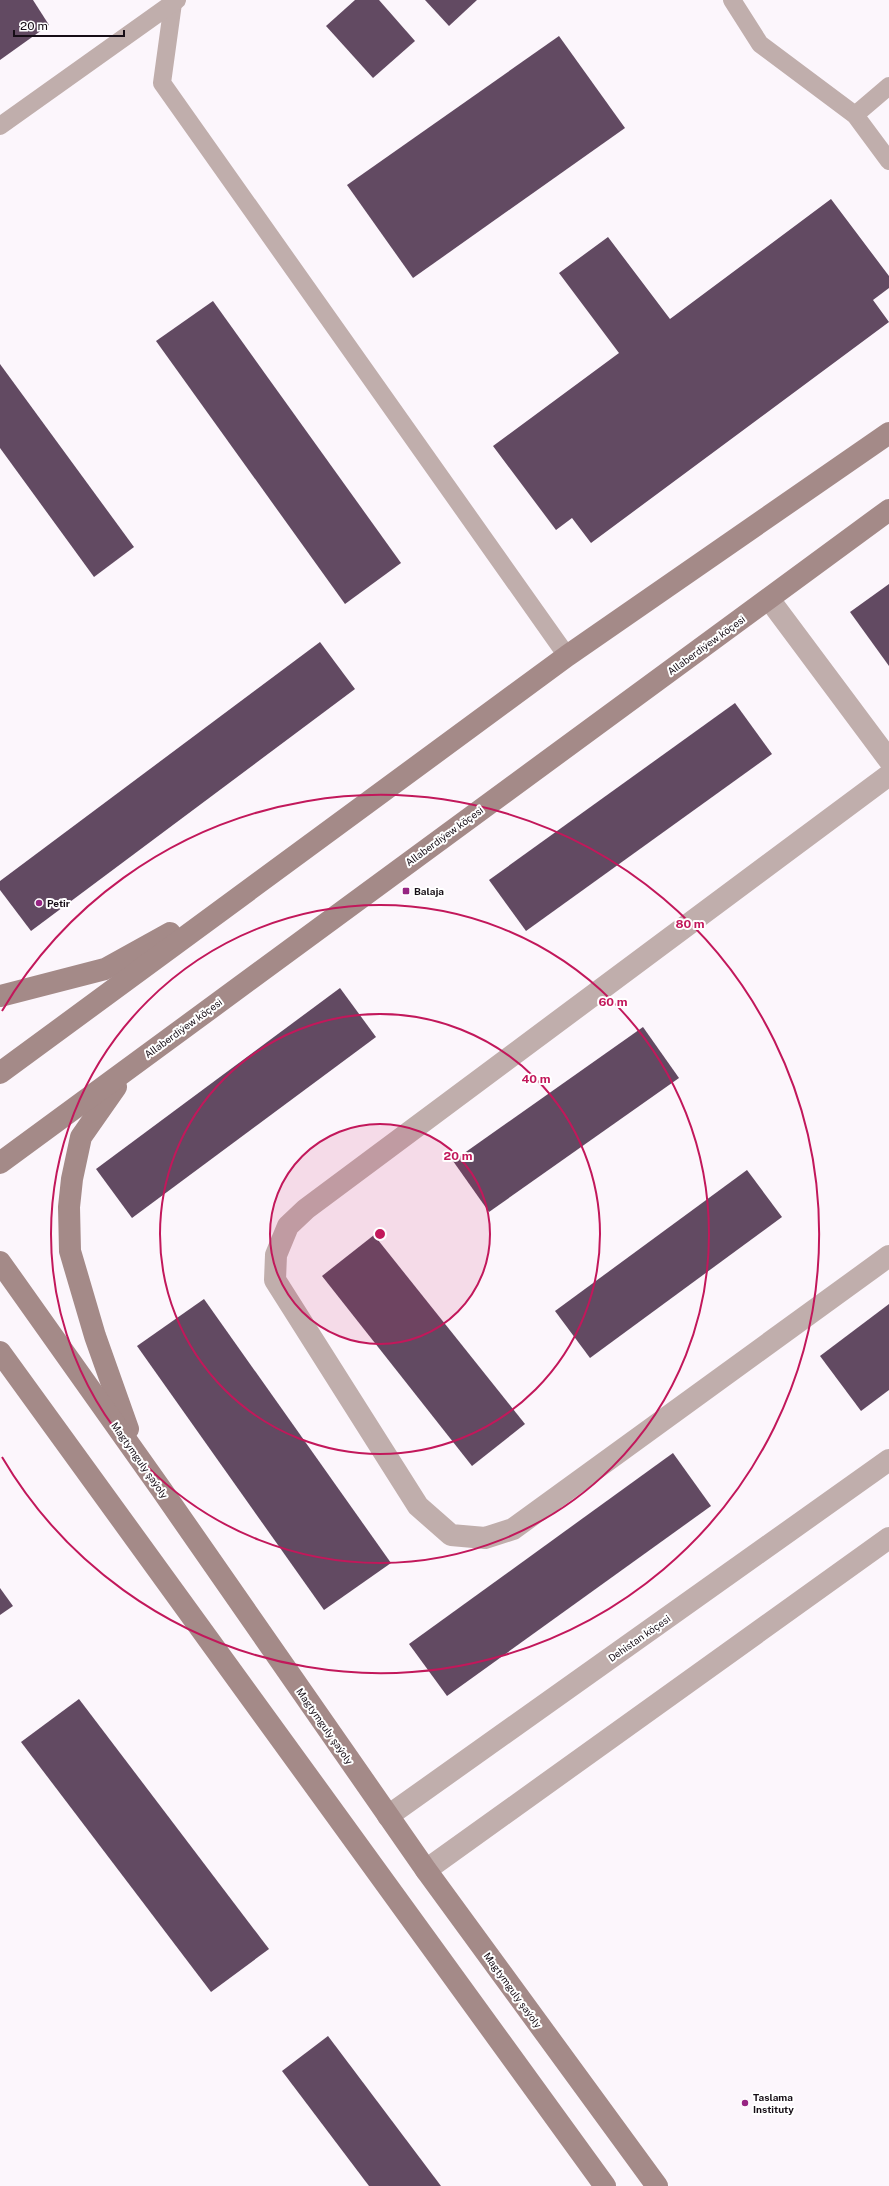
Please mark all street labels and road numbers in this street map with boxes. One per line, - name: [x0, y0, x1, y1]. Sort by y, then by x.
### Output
- street label: Allaberdiýew köçesi: [665, 613, 747, 677]
- street label: Allaberdiýew köçesi: [403, 804, 485, 868]
- street label: Allaberdiýew köçesi: [142, 996, 224, 1060]
- street label: Magtymguly şaýoly: [109, 1419, 171, 1501]
- street label: Dehistan köçesi: [606, 1612, 672, 1664]
- street label: Magtymguly şaýoly: [294, 1685, 356, 1767]
- street label: Magtymguly şaýoly: [482, 1950, 545, 2031]

